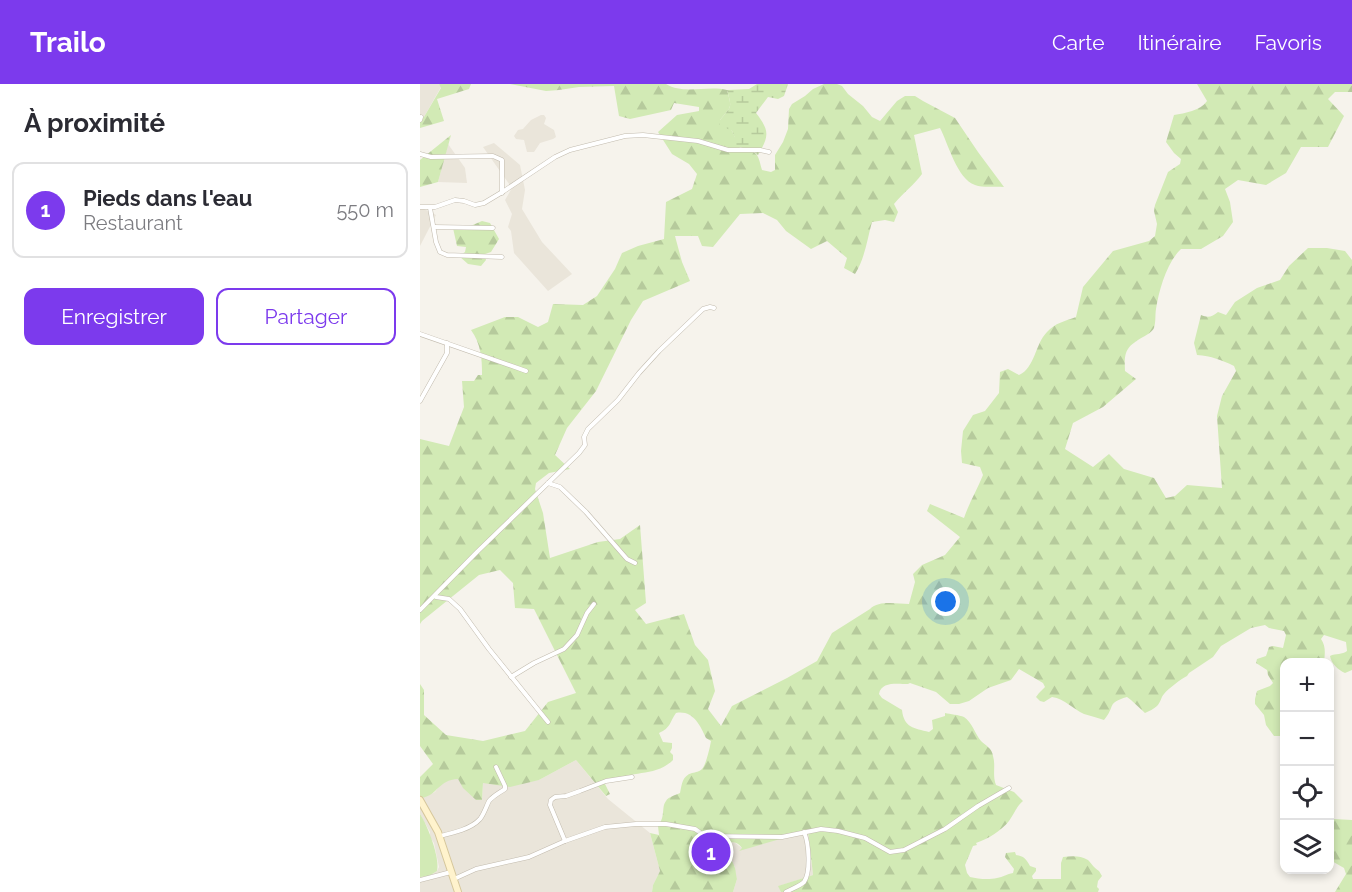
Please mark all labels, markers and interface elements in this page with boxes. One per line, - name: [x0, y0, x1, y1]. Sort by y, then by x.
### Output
- text: Trailo: [30, 26, 106, 59]
- text: Carte: [1052, 30, 1104, 55]
- text: Itinéraire: [1137, 30, 1221, 55]
- text: Favoris: [1254, 30, 1322, 55]
- text: À proximité: [24, 108, 165, 138]
- text: Pieds dans l'eau: [83, 185, 252, 211]
- text: 1: [41, 198, 50, 222]
- text: 550 m: [336, 198, 394, 222]
- text: Restaurant: [83, 211, 183, 235]
- button: Enregistrer: [24, 288, 204, 345]
- button: Partager: [216, 288, 396, 345]
- your location: [931, 587, 960, 616]
- map controls: [1280, 658, 1334, 874]
- button: +: [1280, 658, 1334, 712]
- button: −: [1280, 712, 1334, 766]
- button: locate: [1280, 766, 1334, 820]
- button: layers: [1280, 820, 1334, 874]
- pin: 1: [692, 830, 730, 874]

